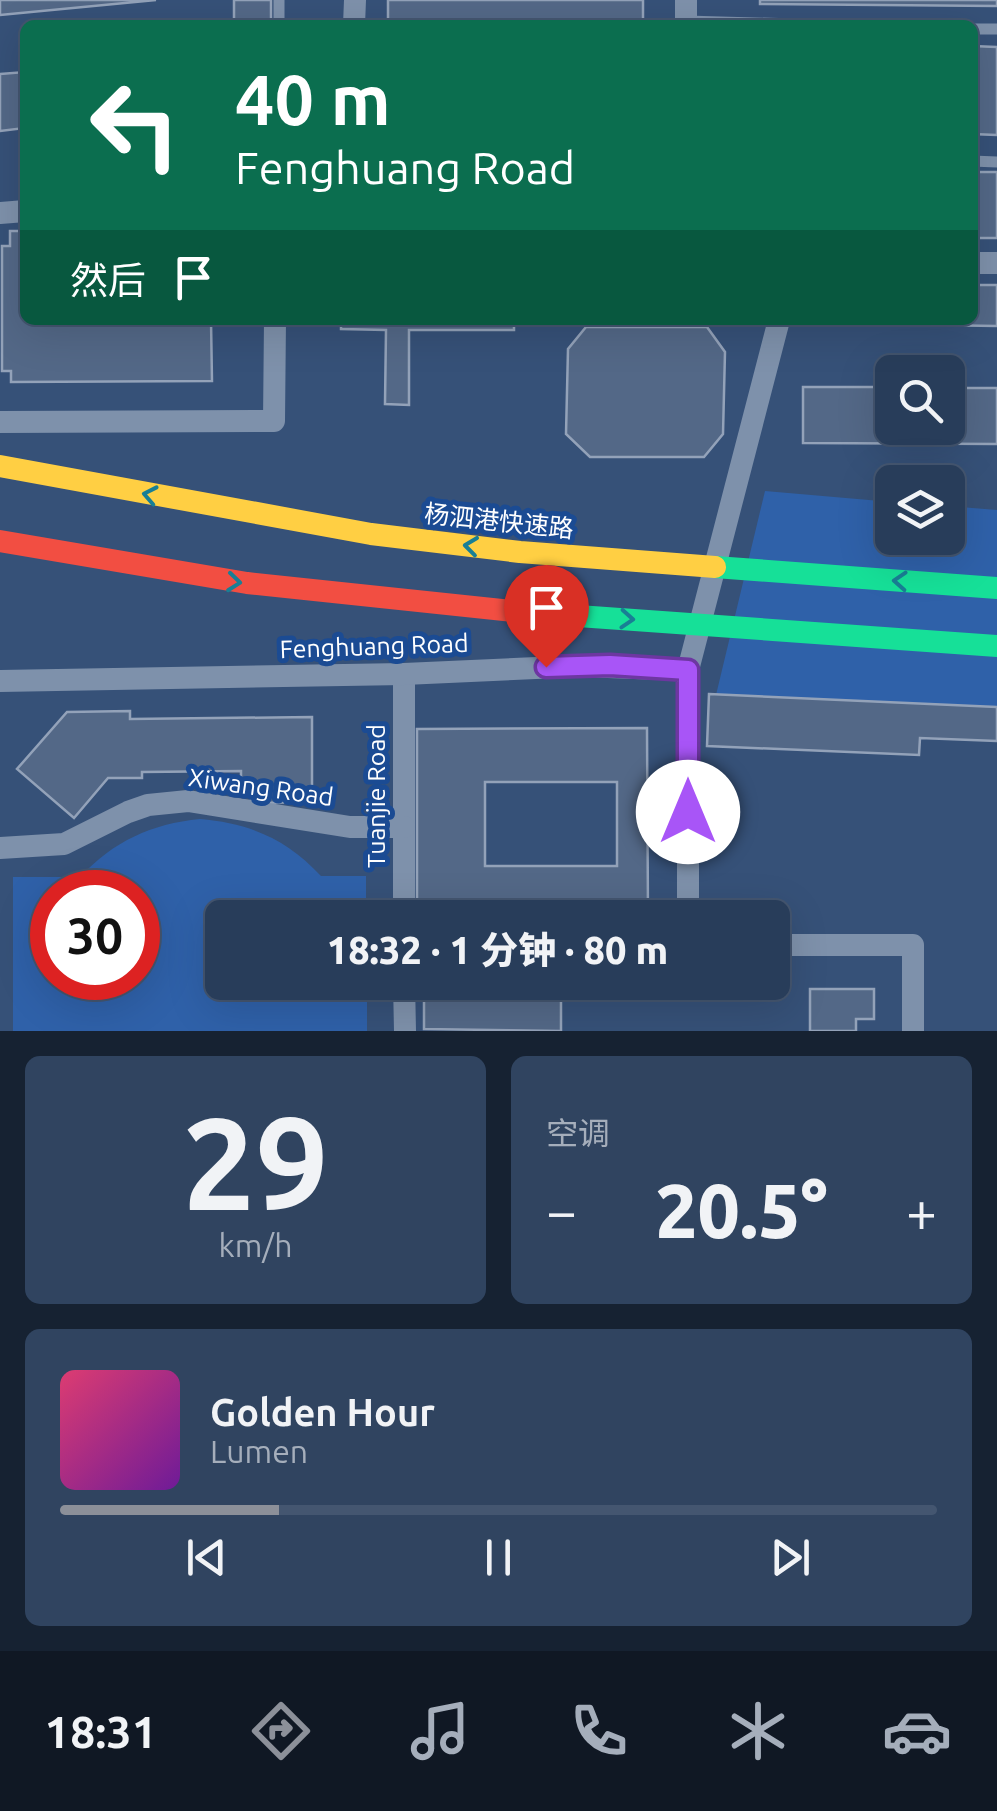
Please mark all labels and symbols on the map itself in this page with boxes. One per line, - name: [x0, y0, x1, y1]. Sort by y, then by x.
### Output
- one-way arrow: [142, 486, 159, 507]
- street label: 杨泗港快速路: [423, 499, 575, 543]
- one-way arrow: [463, 536, 479, 557]
- pin: [504, 565, 589, 668]
- one-way arrow: [226, 571, 242, 592]
- one-way arrow: [891, 571, 907, 592]
- one-way arrow: [619, 608, 635, 630]
- street label: Fenghuang Road: [279, 629, 469, 663]
- street label: Tuanjie Road: [362, 724, 390, 868]
- position arrow: [636, 760, 740, 864]
- street label: Xiwang Road: [187, 763, 335, 811]
- speed limit sign: 30: [30, 870, 160, 1000]

